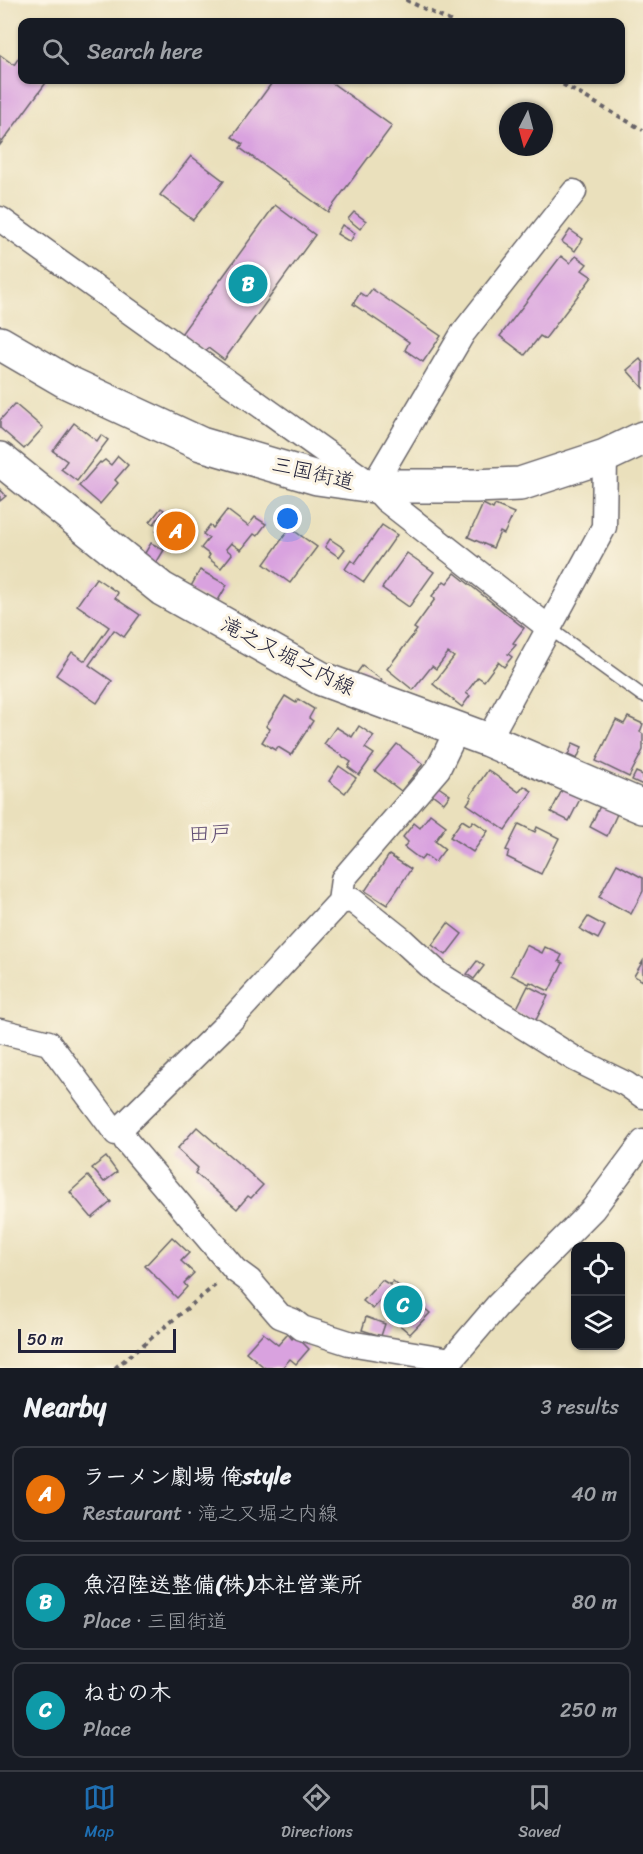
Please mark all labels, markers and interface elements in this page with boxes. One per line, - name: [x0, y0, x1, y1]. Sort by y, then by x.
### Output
- search box: [18, 18, 625, 84]
- text: Search here: [87, 32, 203, 71]
- icon: search: [39, 35, 72, 68]
- north arrow: [499, 102, 553, 156]
- pin: B: [228, 262, 268, 306]
- street label: 三国街道: [268, 445, 358, 501]
- your location: [273, 504, 302, 533]
- pin: A: [156, 508, 195, 554]
- street label: 滝之又堀之内線: [214, 606, 362, 706]
- district label: 田戸: [188, 814, 232, 853]
- map controls: [571, 1242, 625, 1350]
- button: locate: [571, 1242, 625, 1296]
- pin: C: [384, 1282, 422, 1328]
- button: layers: [571, 1296, 625, 1350]
- text: 50 m: [27, 1325, 63, 1354]
- scale bar: [18, 1326, 176, 1354]
- text: Nearby: [24, 1384, 106, 1430]
- text: 3 results: [541, 1390, 619, 1425]
- text: ラーメン劇場 俺style: [83, 1457, 291, 1496]
- text: A: [39, 1477, 52, 1512]
- text: 40 m: [571, 1477, 617, 1512]
- text: Restaurant · 滝之又堀之内線: [83, 1496, 338, 1531]
- text: 魚沼陸送整備(株)本社営業所: [83, 1565, 363, 1604]
- text: B: [39, 1585, 52, 1620]
- text: 80 m: [572, 1585, 617, 1620]
- text: Place · 三国街道: [83, 1604, 227, 1639]
- text: ねむの木: [83, 1673, 171, 1712]
- text: C: [39, 1693, 52, 1728]
- text: 250 m: [560, 1693, 617, 1728]
- text: Place: [83, 1712, 131, 1747]
- tab: Map: [83, 1781, 116, 1846]
- tab: Directions: [281, 1781, 353, 1846]
- tab: Saved: [518, 1781, 560, 1846]

